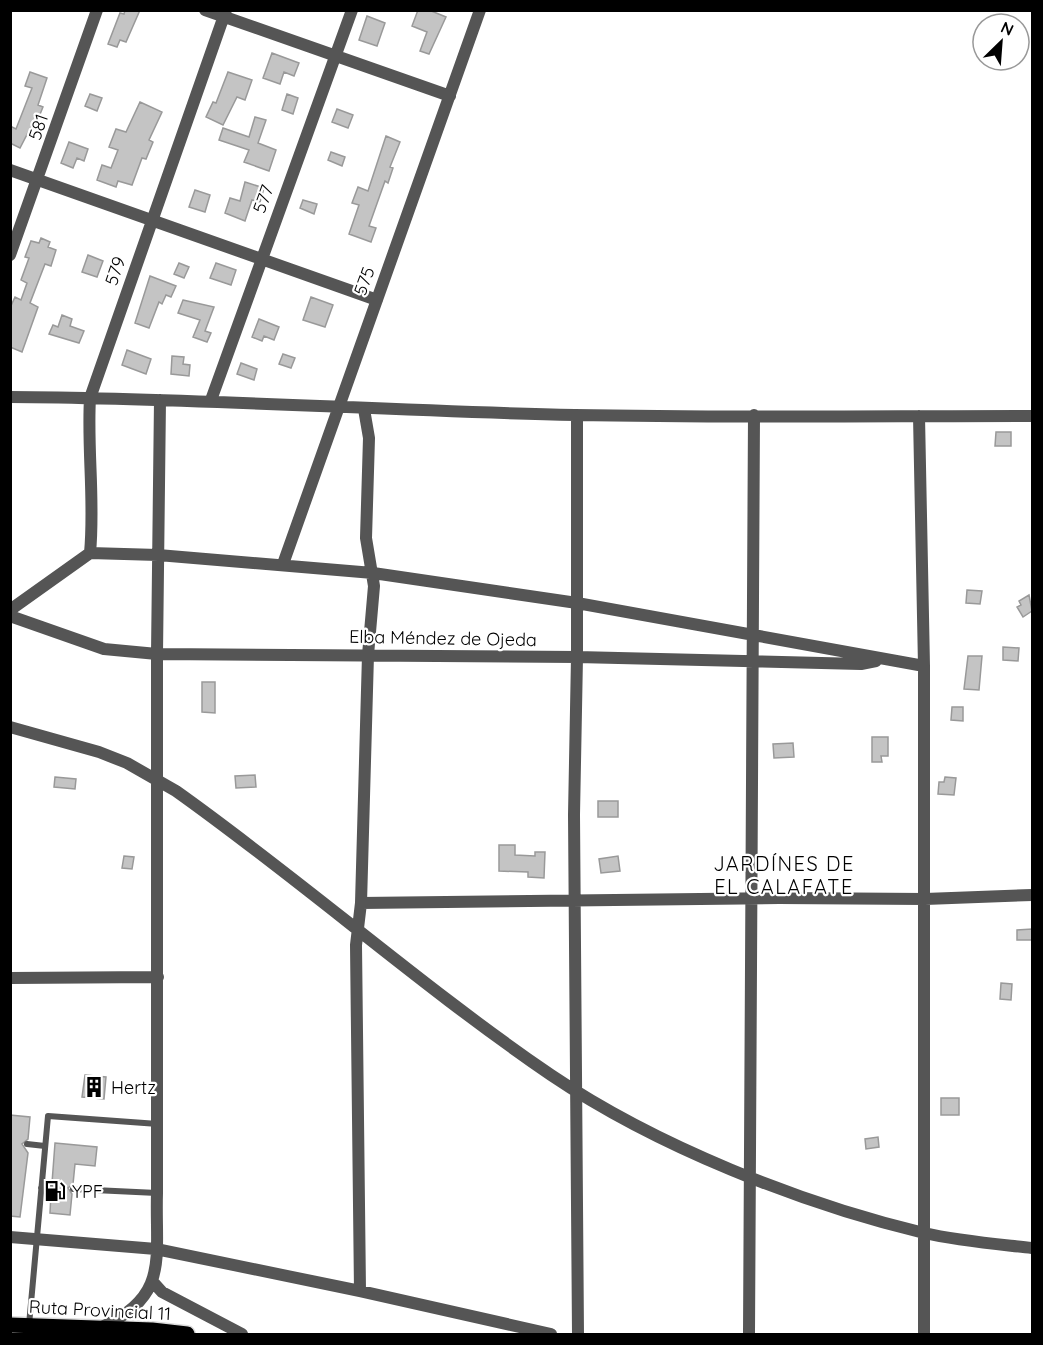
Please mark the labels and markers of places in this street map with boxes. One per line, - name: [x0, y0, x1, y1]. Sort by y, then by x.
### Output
- building icon: Hertz: [82, 1075, 106, 1099]
- place label: Hertz: [111, 1076, 156, 1099]
- fuel station icon: YPF: [43, 1179, 67, 1203]
- place label: YPF: [72, 1180, 103, 1203]

